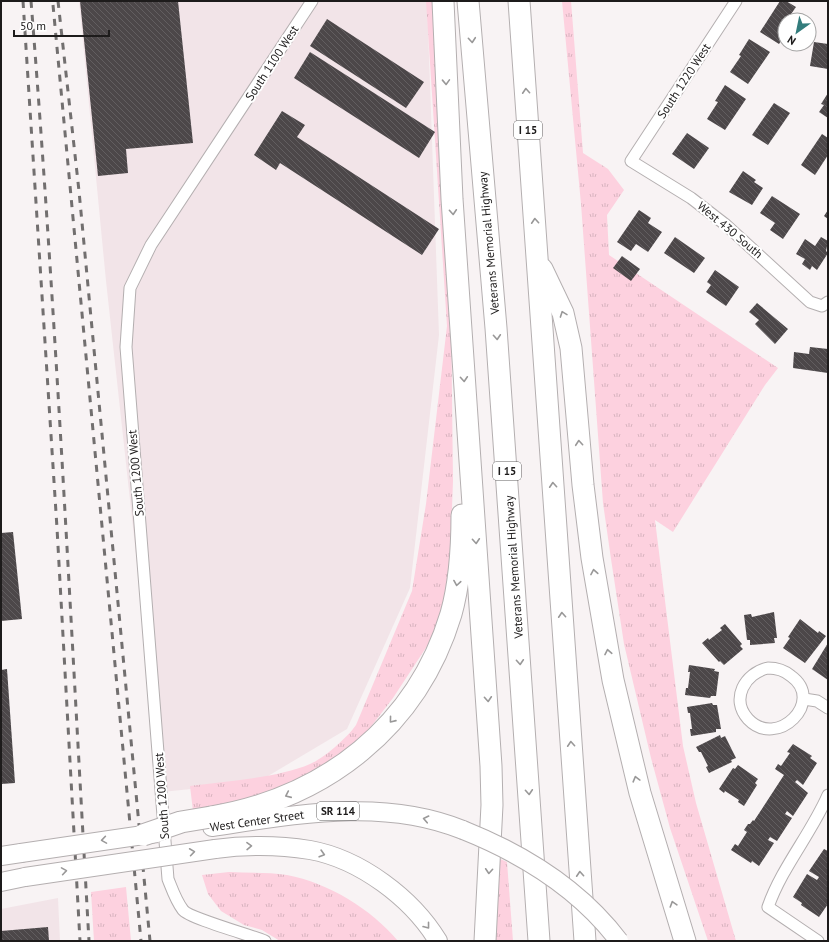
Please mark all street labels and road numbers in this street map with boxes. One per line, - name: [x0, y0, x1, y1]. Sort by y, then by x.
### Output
- street label: South 1100 West: [242, 22, 302, 103]
- street label: South 1220 West: [654, 40, 714, 121]
- road number: I 15: [514, 121, 542, 139]
- street label: Veterans Memorial Highway: [475, 171, 502, 316]
- street label: West 430 South: [695, 198, 766, 261]
- street label: South 1200 West: [124, 429, 147, 517]
- road number: I 15: [493, 462, 521, 480]
- street label: Veterans Memorial Highway: [501, 495, 526, 640]
- street label: South 1200 West: [151, 752, 172, 840]
- road number: SR 114: [317, 802, 359, 820]
- street label: West Center Street: [209, 806, 305, 835]

